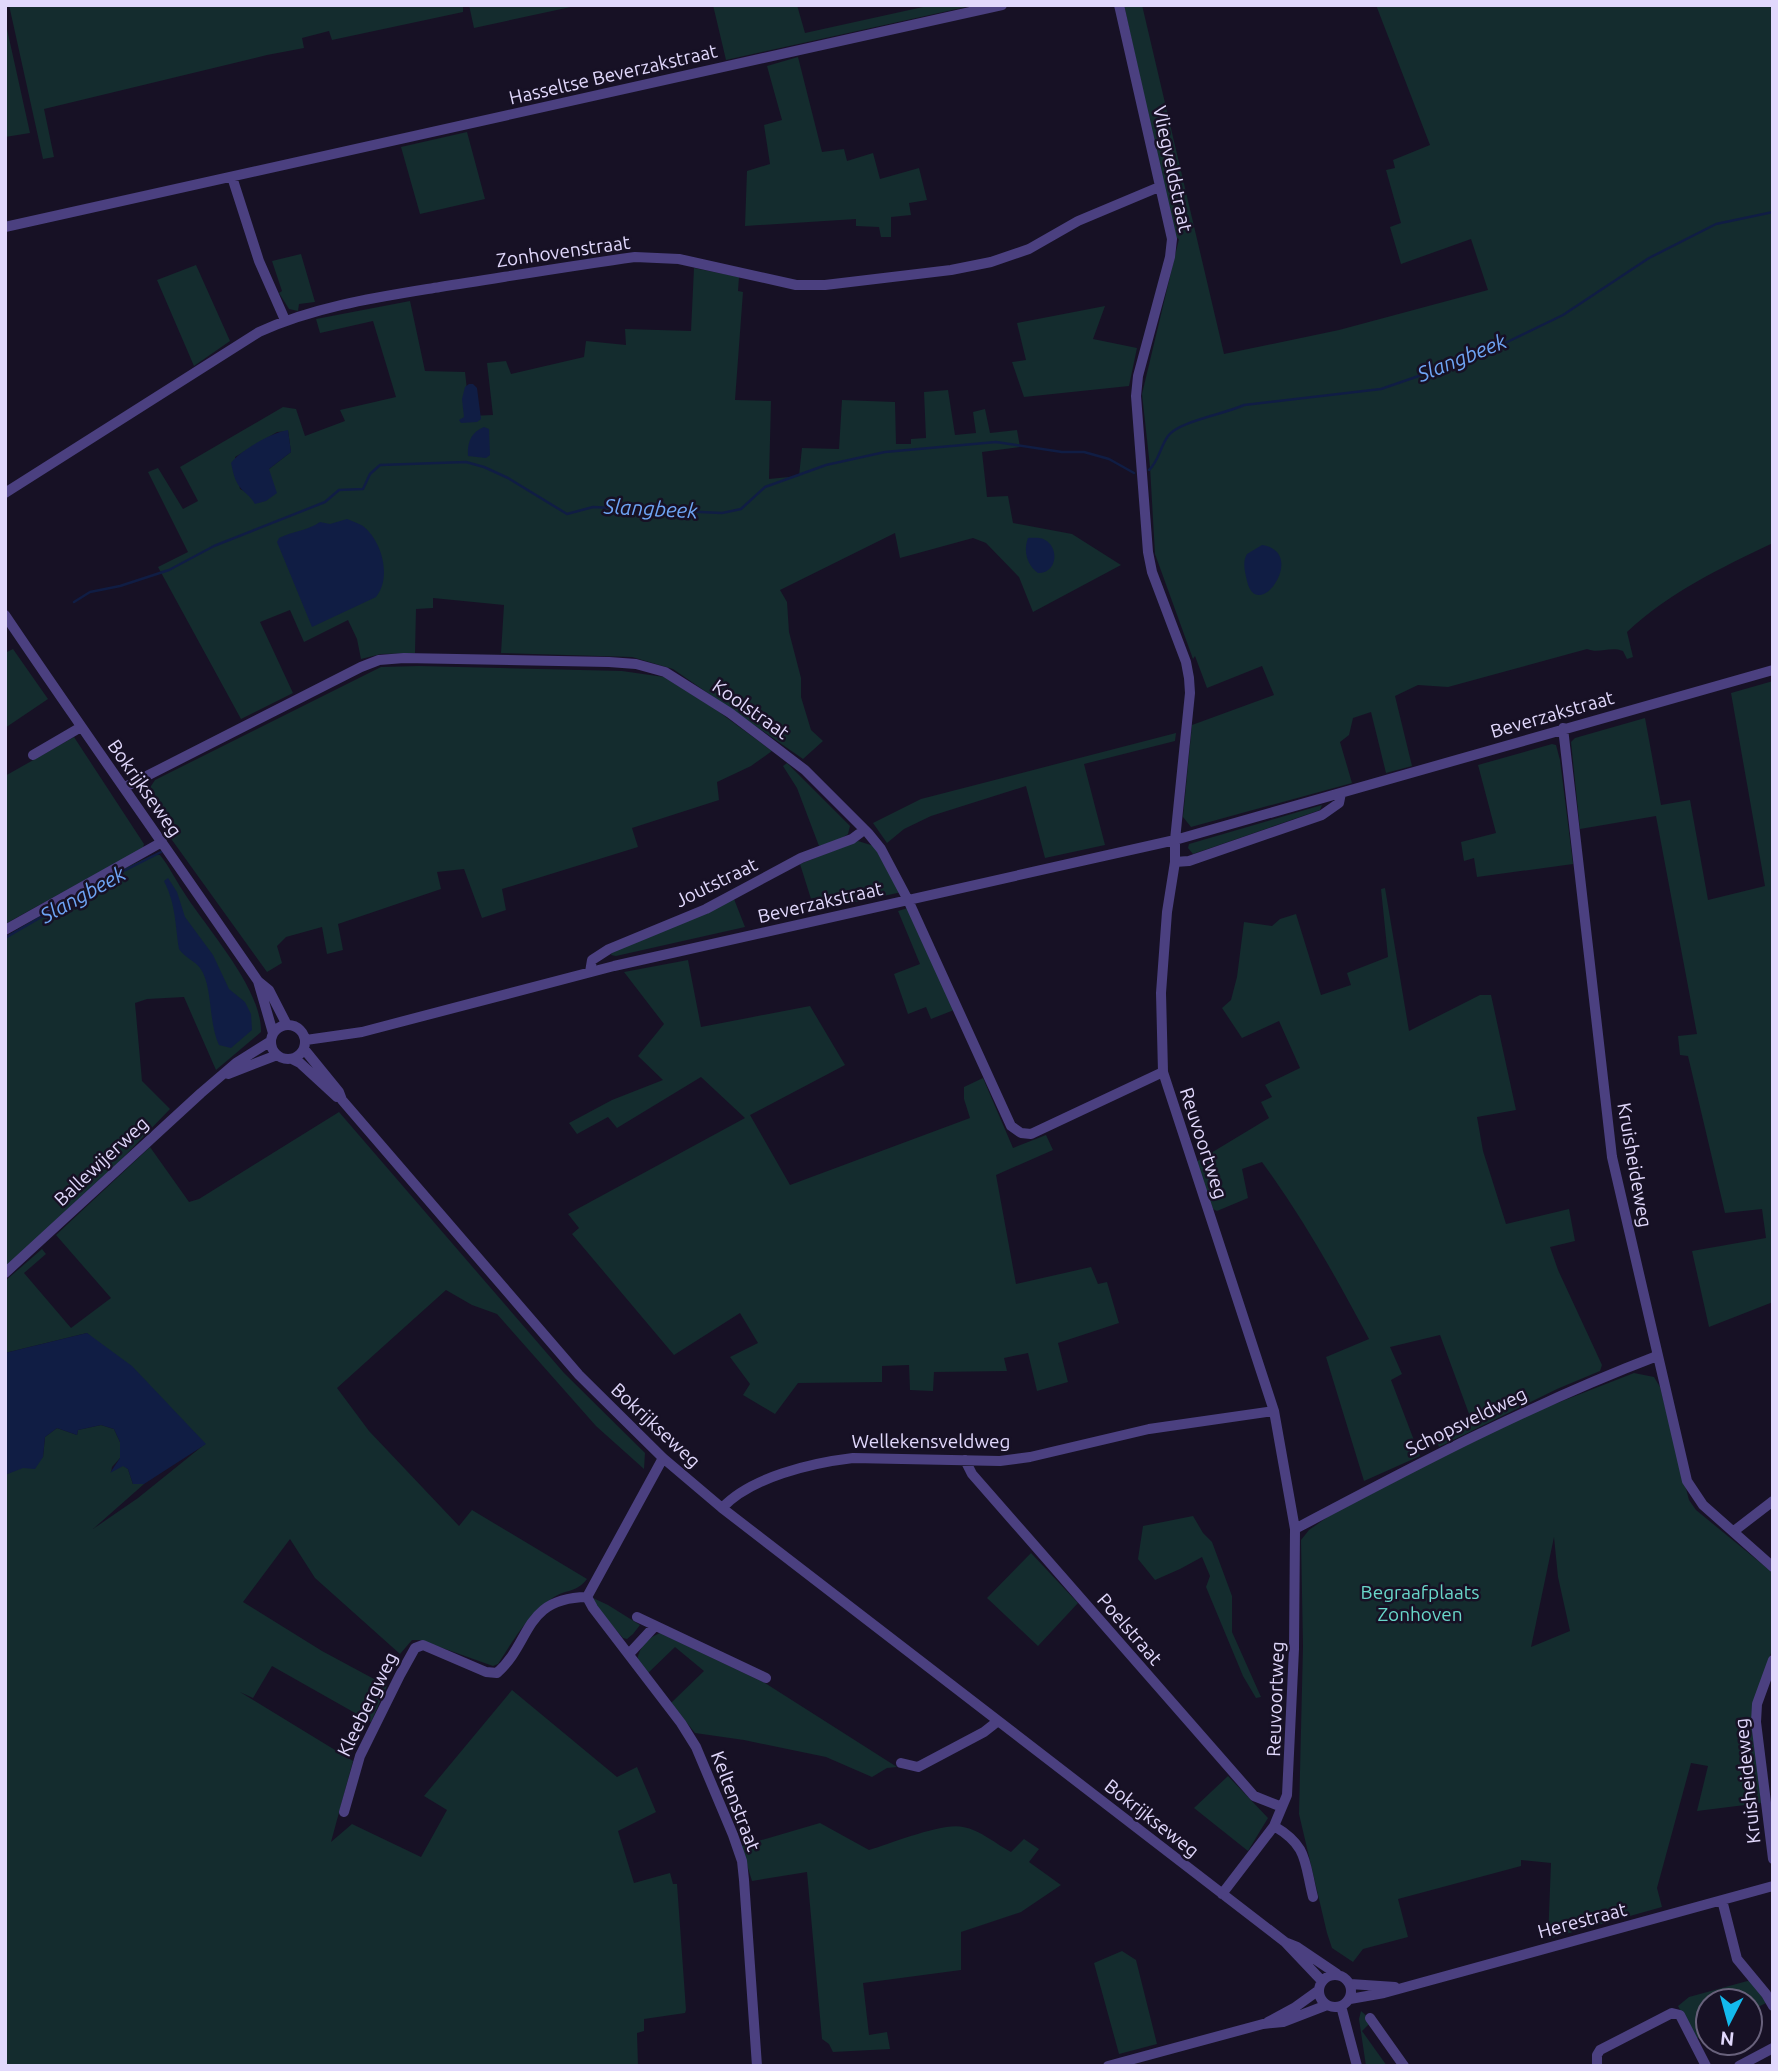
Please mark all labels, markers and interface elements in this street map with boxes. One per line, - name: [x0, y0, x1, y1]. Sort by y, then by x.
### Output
- street label: Hasseltse Beverzakstraat: [507, 39, 720, 109]
- street label: Vliegveldstraat: [1149, 104, 1197, 235]
- street label: Zonhovenstraat: [495, 231, 632, 271]
- water label: Slangbeek: [1413, 328, 1510, 386]
- water label: Slangbeek: [602, 494, 699, 522]
- street label: Koolstraat: [708, 675, 794, 744]
- street label: Beverzakstraat: [1488, 686, 1617, 742]
- street label: Bokrijkseweg: [103, 735, 187, 841]
- street label: Joutstraat: [671, 852, 761, 911]
- water label: Slangbeek: [35, 861, 130, 928]
- street label: Beverzakstraat: [755, 877, 885, 927]
- street label: Reuvoortweg: [1176, 1085, 1232, 1201]
- street label: Kruisheideweg: [1613, 1101, 1657, 1229]
- street label: Ballewijerweg: [49, 1112, 153, 1210]
- street label: Bokrijkseweg: [607, 1378, 705, 1472]
- street label: Schopsveldweg: [1402, 1382, 1530, 1460]
- street label: Wellekensveldweg: [851, 1430, 1011, 1452]
- park label: Begraafplaats Zonhoven: [1361, 1581, 1479, 1625]
- street label: Poelstraat: [1093, 1589, 1167, 1670]
- street label: Reuvoortweg: [1262, 1641, 1288, 1757]
- street label: Kleebergweg: [332, 1648, 402, 1760]
- street label: Kruisheideweg: [1729, 1717, 1765, 1845]
- street label: Keltenstraat: [707, 1748, 765, 1855]
- street label: Bokrijkseweg: [1100, 1774, 1204, 1862]
- street label: Herestraat: [1535, 1897, 1629, 1942]
- north arrow: [1694, 1987, 1764, 2057]
- text: N: [1719, 2027, 1735, 2051]

